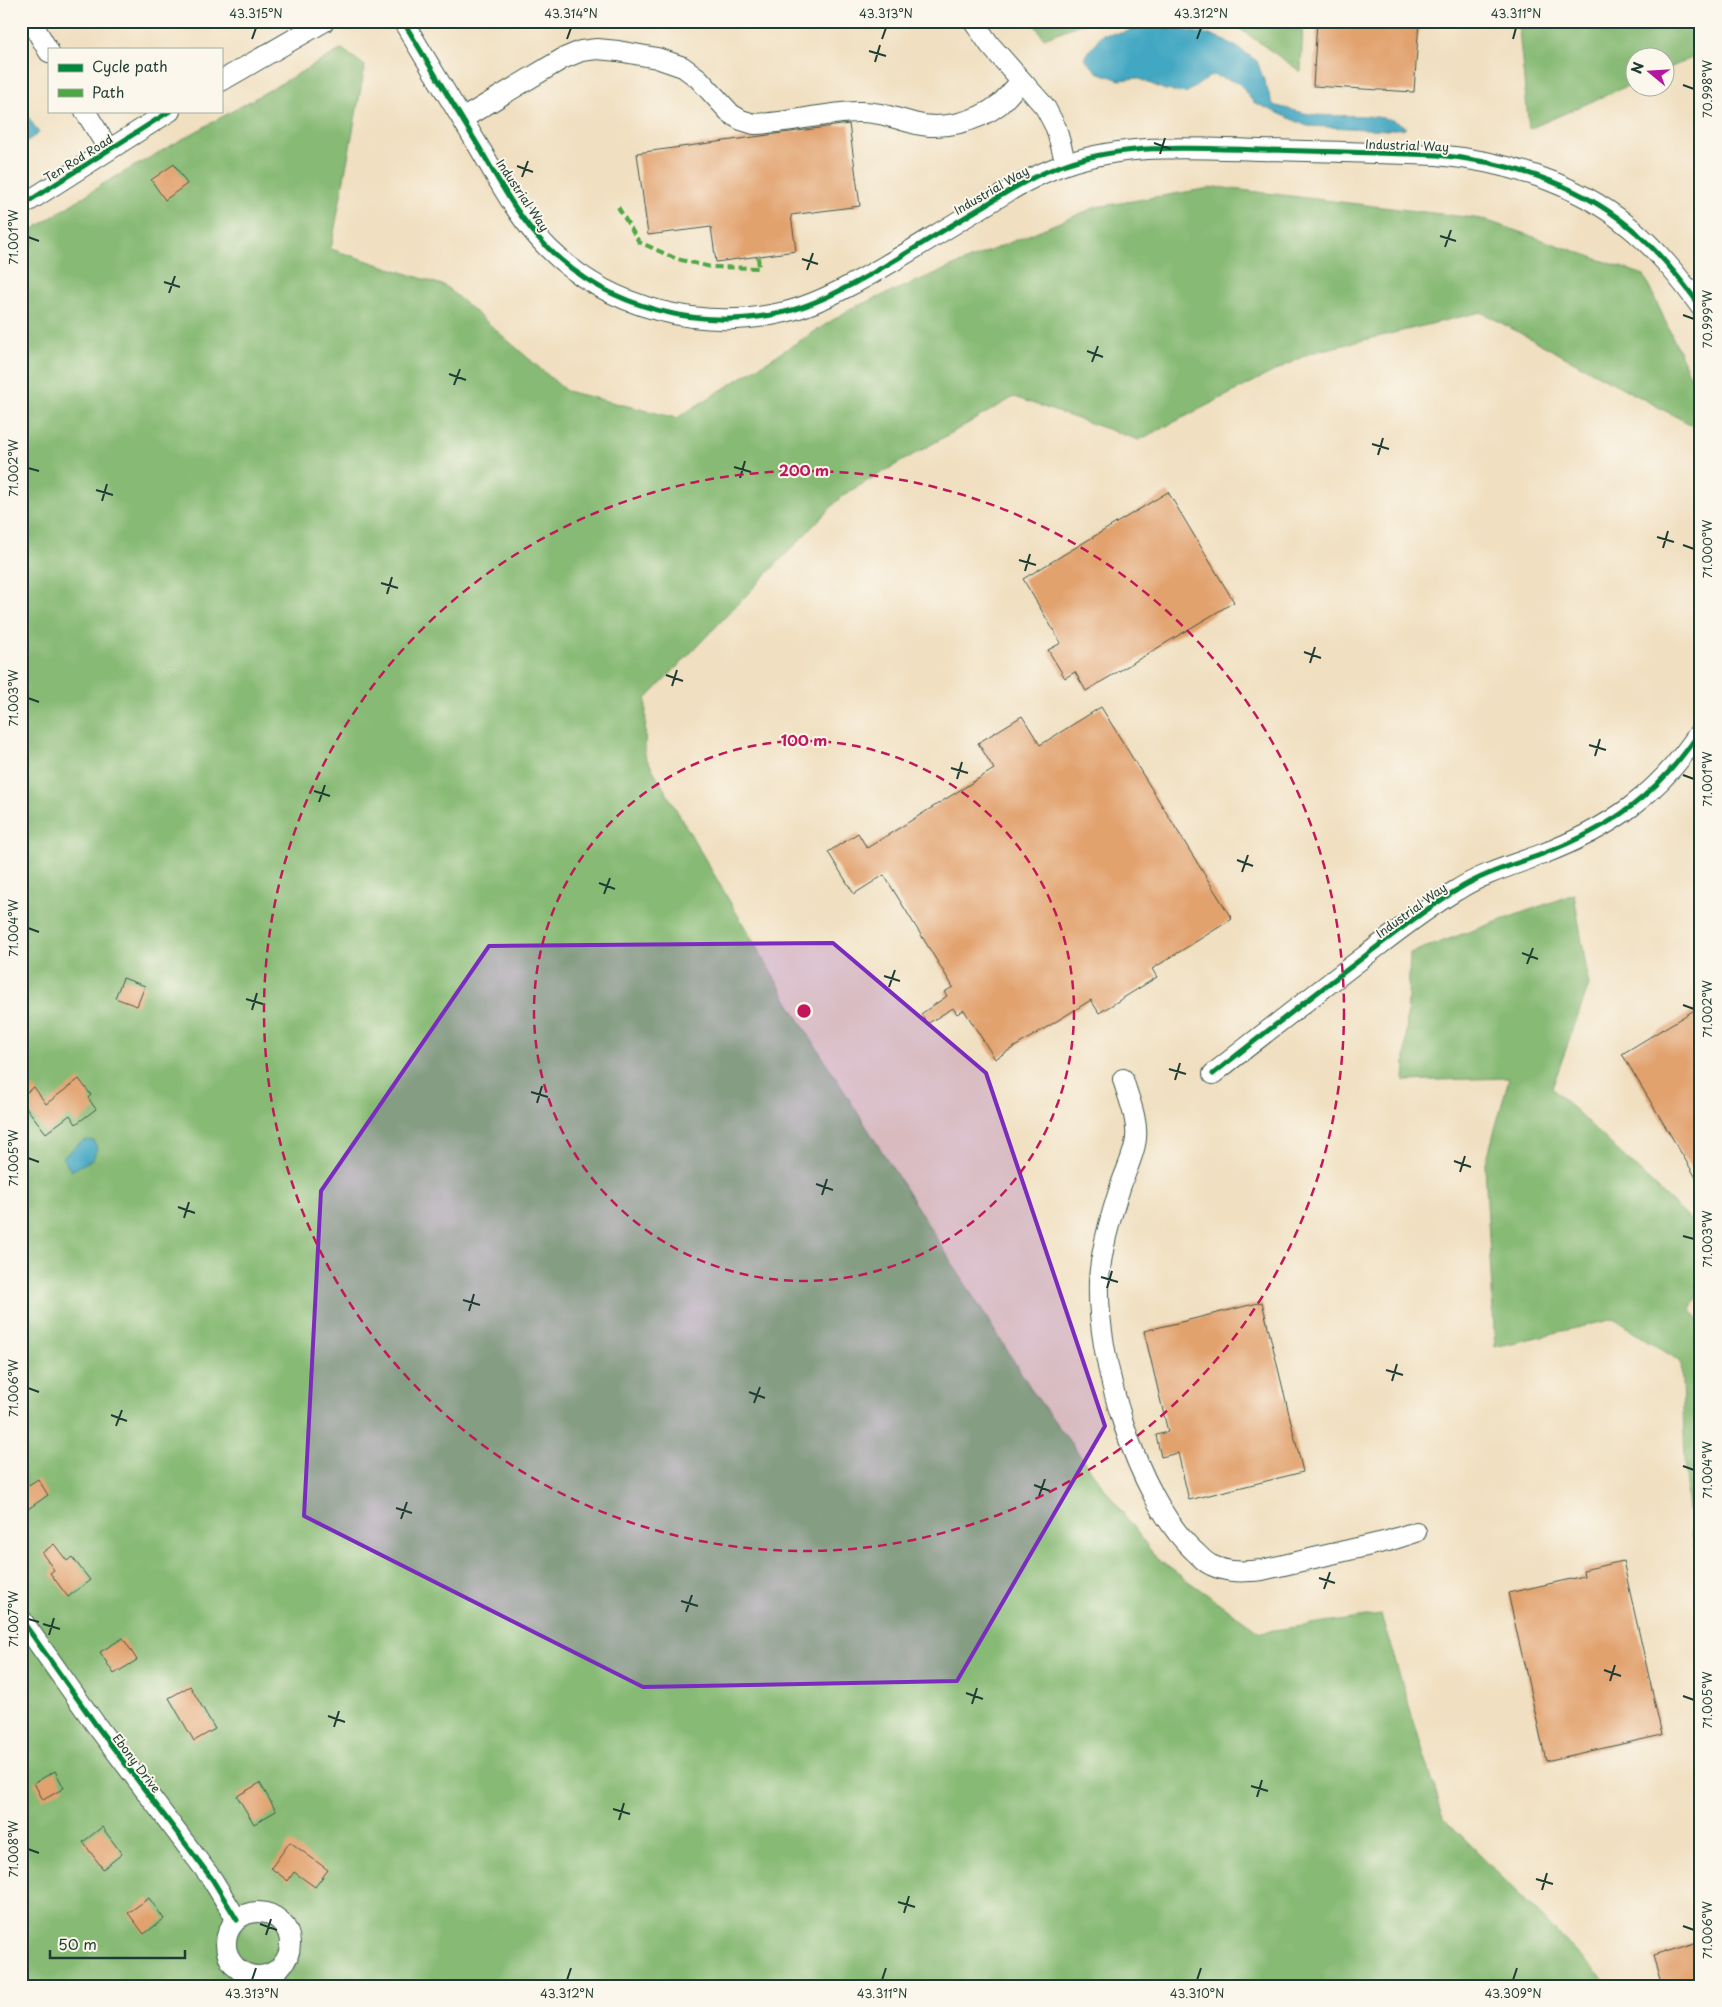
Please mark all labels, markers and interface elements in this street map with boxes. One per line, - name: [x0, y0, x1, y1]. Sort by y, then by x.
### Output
- text: 43.315°N: [229, 4, 283, 22]
- text: 43.314°N: [544, 4, 598, 22]
- text: 43.313°N: [859, 4, 913, 22]
- text: 43.312°N: [1174, 4, 1228, 22]
- text: 43.311°N: [1491, 4, 1541, 22]
- legend: [48, 48, 222, 112]
- north arrow: [1624, 48, 1674, 98]
- text: Cycle path: [92, 54, 168, 77]
- text: N: [1625, 59, 1649, 76]
- text: 70.998°W: [1698, 59, 1716, 118]
- text: Path: [92, 80, 124, 103]
- street label: Ten Rod Road: [40, 130, 116, 186]
- street label: Industrial Way: [1365, 135, 1449, 155]
- street label: Industrial Way: [492, 155, 554, 235]
- street label: Industrial Way: [950, 161, 1032, 219]
- text: 71.001°W: [4, 209, 22, 265]
- text: 70.999°W: [1698, 289, 1716, 348]
- text: 71.002°W: [4, 438, 22, 497]
- text: 200 m: [779, 458, 829, 481]
- text: 71.000°W: [1698, 519, 1716, 578]
- text: 71.003°W: [4, 669, 22, 727]
- text: 100 m: [781, 728, 827, 751]
- text: 71.001°W: [1698, 751, 1716, 807]
- street label: Industrial Way: [1372, 878, 1450, 942]
- text: 71.004°W: [4, 899, 22, 957]
- text: 71.002°W: [1698, 979, 1716, 1038]
- centre of rings: [795, 1002, 813, 1020]
- text: 71.005°W: [4, 1129, 22, 1187]
- text: 71.003°W: [1698, 1210, 1716, 1268]
- text: 71.006°W: [4, 1358, 22, 1417]
- text: 71.004°W: [1698, 1441, 1716, 1499]
- text: 71.007°W: [4, 1590, 22, 1647]
- text: 71.005°W: [1698, 1671, 1716, 1729]
- street label: Ebony Drive: [109, 1730, 165, 1796]
- text: 71.008°W: [4, 1820, 22, 1878]
- text: 71.006°W: [1698, 1900, 1716, 1959]
- scale bar: [50, 1927, 185, 1959]
- text: 50 m: [58, 1932, 97, 1955]
- text: 43.313°N: [225, 1984, 279, 2002]
- text: 43.312°N: [540, 1984, 594, 2002]
- text: 43.311°N: [857, 1984, 907, 2002]
- text: 43.310°N: [1170, 1984, 1224, 2002]
- text: 43.309°N: [1484, 1984, 1542, 2002]

